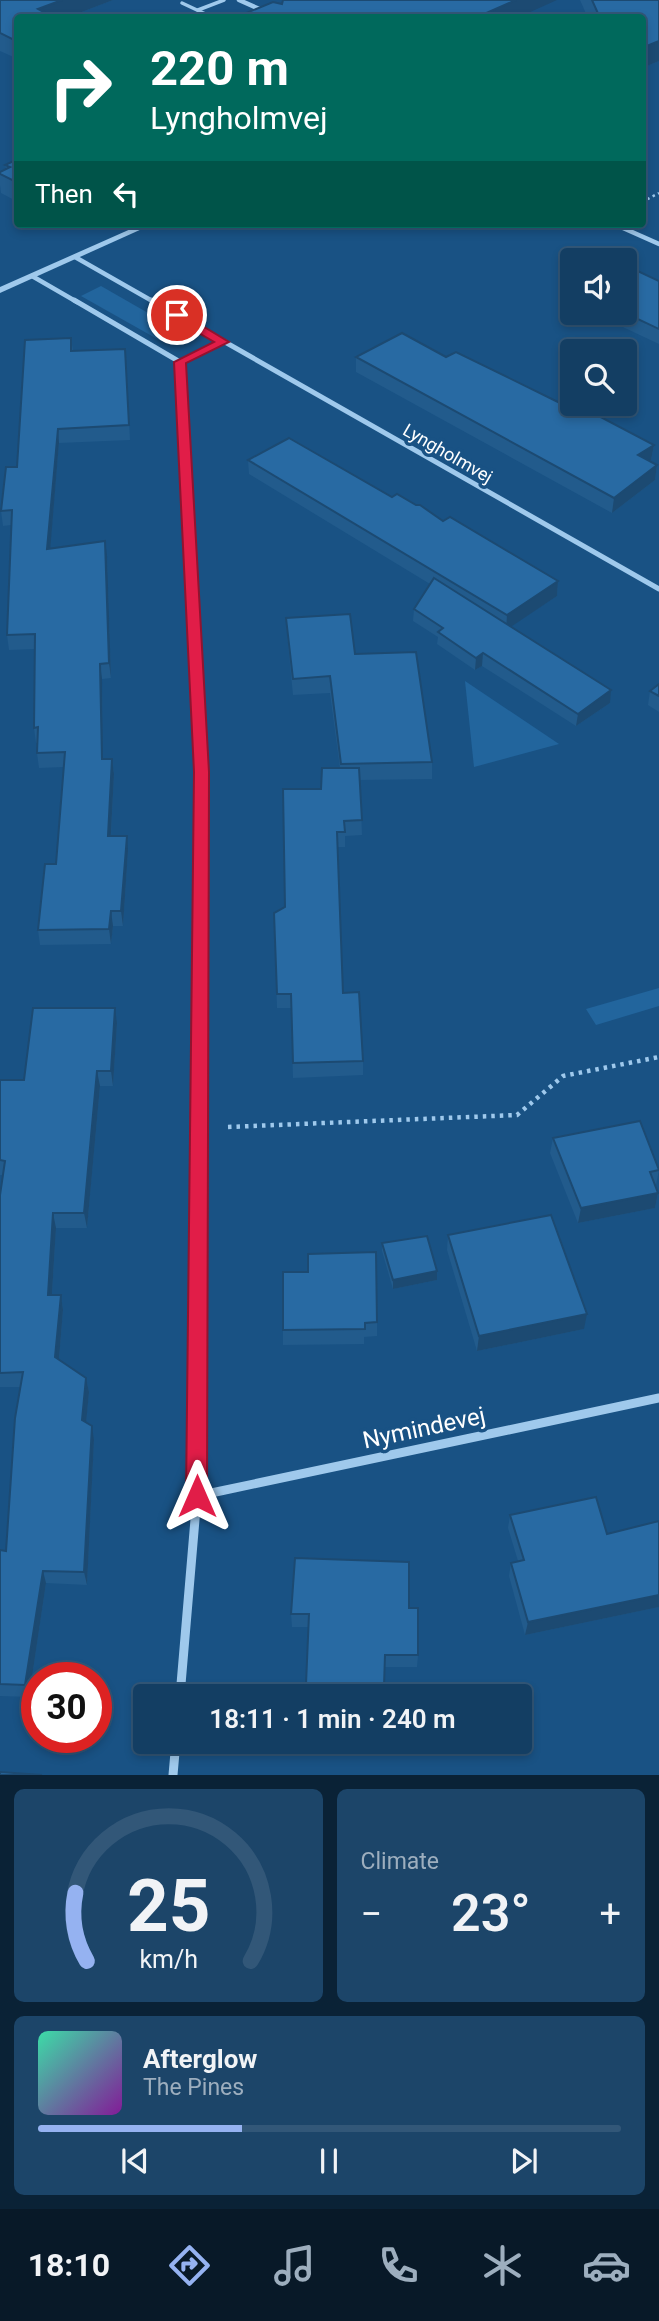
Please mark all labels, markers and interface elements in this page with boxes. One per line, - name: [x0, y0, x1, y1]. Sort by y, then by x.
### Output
- text: 220 m: [150, 40, 289, 97]
- icon: right: [35, 42, 126, 133]
- text: Lyngholmvej: [150, 99, 328, 137]
- icon: left: [107, 175, 145, 213]
- text: Then: [35, 179, 93, 209]
- map controls: [560, 248, 637, 416]
- button: sound: [560, 248, 637, 325]
- pin: [147, 285, 207, 345]
- icon: arrive: [158, 296, 196, 334]
- button: search: [560, 339, 637, 416]
- street label: Lyngholmvej: [399, 419, 497, 487]
- street label: Nymindevej: [360, 1401, 488, 1455]
- position arrow: [160, 1459, 234, 1533]
- speed limit sign: 30: [21, 1662, 112, 1753]
- text: 18:11 · 1 min · 240 m: [209, 1704, 456, 1734]
- text: Climate: [361, 1848, 439, 1875]
- text: 25: [126, 1864, 210, 1950]
- text: 23°: [451, 1883, 531, 1944]
- text: −: [361, 1892, 382, 1936]
- text: +: [599, 1892, 621, 1936]
- text: km/h: [139, 1945, 198, 1974]
- text: Afterglow: [143, 2044, 257, 2074]
- text: The Pines: [143, 2074, 244, 2101]
- icon: previous: [116, 2142, 154, 2180]
- icon: pause: [310, 2142, 348, 2180]
- icon: next: [505, 2142, 543, 2180]
- icon: directions: [165, 2241, 214, 2290]
- icon: music: [270, 2241, 319, 2290]
- icon: phone: [374, 2241, 423, 2290]
- icon: climate: [478, 2241, 527, 2290]
- icon: car: [582, 2241, 631, 2290]
- text: 18:10: [28, 2246, 110, 2284]

